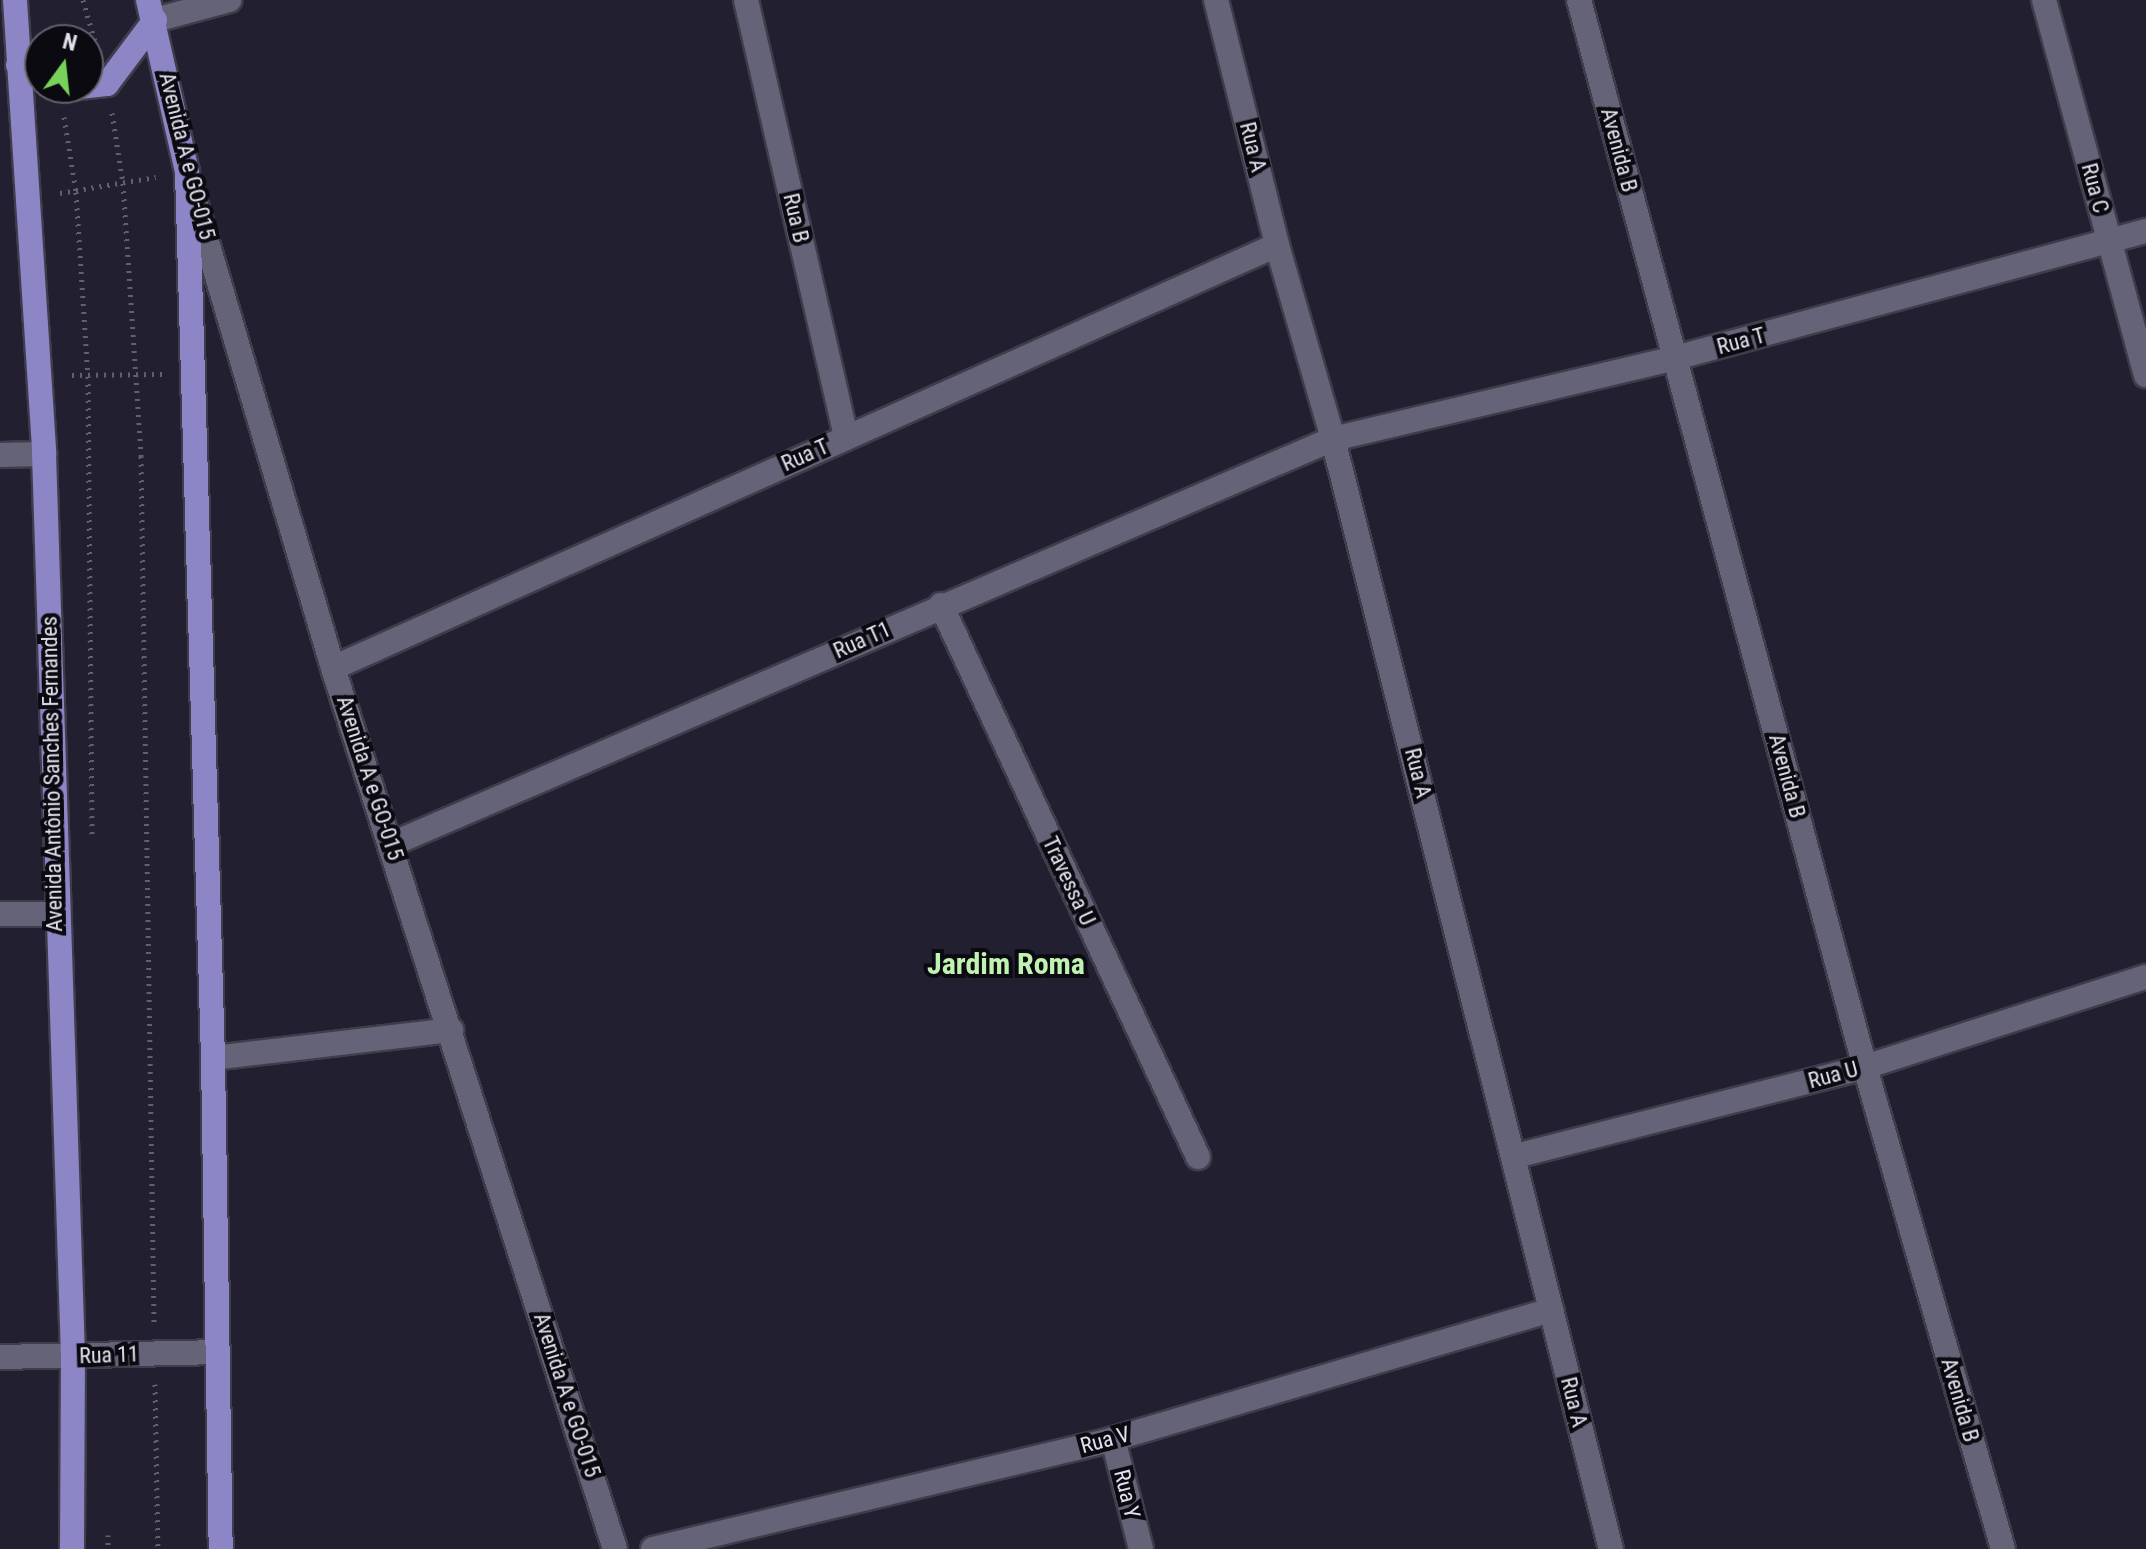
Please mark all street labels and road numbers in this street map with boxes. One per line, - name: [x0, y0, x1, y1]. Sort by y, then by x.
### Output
- street label: Avenida A e GO-015: [153, 70, 221, 242]
- street label: Avenida B: [1595, 105, 1643, 195]
- street label: Rua A: [1234, 119, 1272, 175]
- street label: Rua C: [2076, 160, 2114, 216]
- street label: Rua B: [778, 191, 814, 245]
- street label: Rua T: [1714, 322, 1768, 360]
- street label: Rua T: [777, 433, 833, 477]
- street label: Avenida Antônio Sanches Fernandes: [36, 616, 68, 932]
- street label: Rua T1: [829, 616, 895, 664]
- street label: Avenida A e GO-015: [331, 692, 409, 864]
- street label: Avenida B: [1763, 731, 1811, 821]
- street label: Rua A: [1399, 745, 1437, 801]
- street label: Travessa U: [1037, 832, 1101, 930]
- street label: Rua U: [1805, 1056, 1861, 1094]
- street label: Avenida A e GO-015: [528, 1309, 606, 1481]
- street label: Rua 11: [79, 1341, 139, 1369]
- street label: Avenida B: [1935, 1355, 1985, 1445]
- street label: Rua A: [1555, 1374, 1593, 1430]
- street label: Rua V: [1077, 1421, 1133, 1459]
- street label: Rua Y: [1108, 1467, 1146, 1521]

